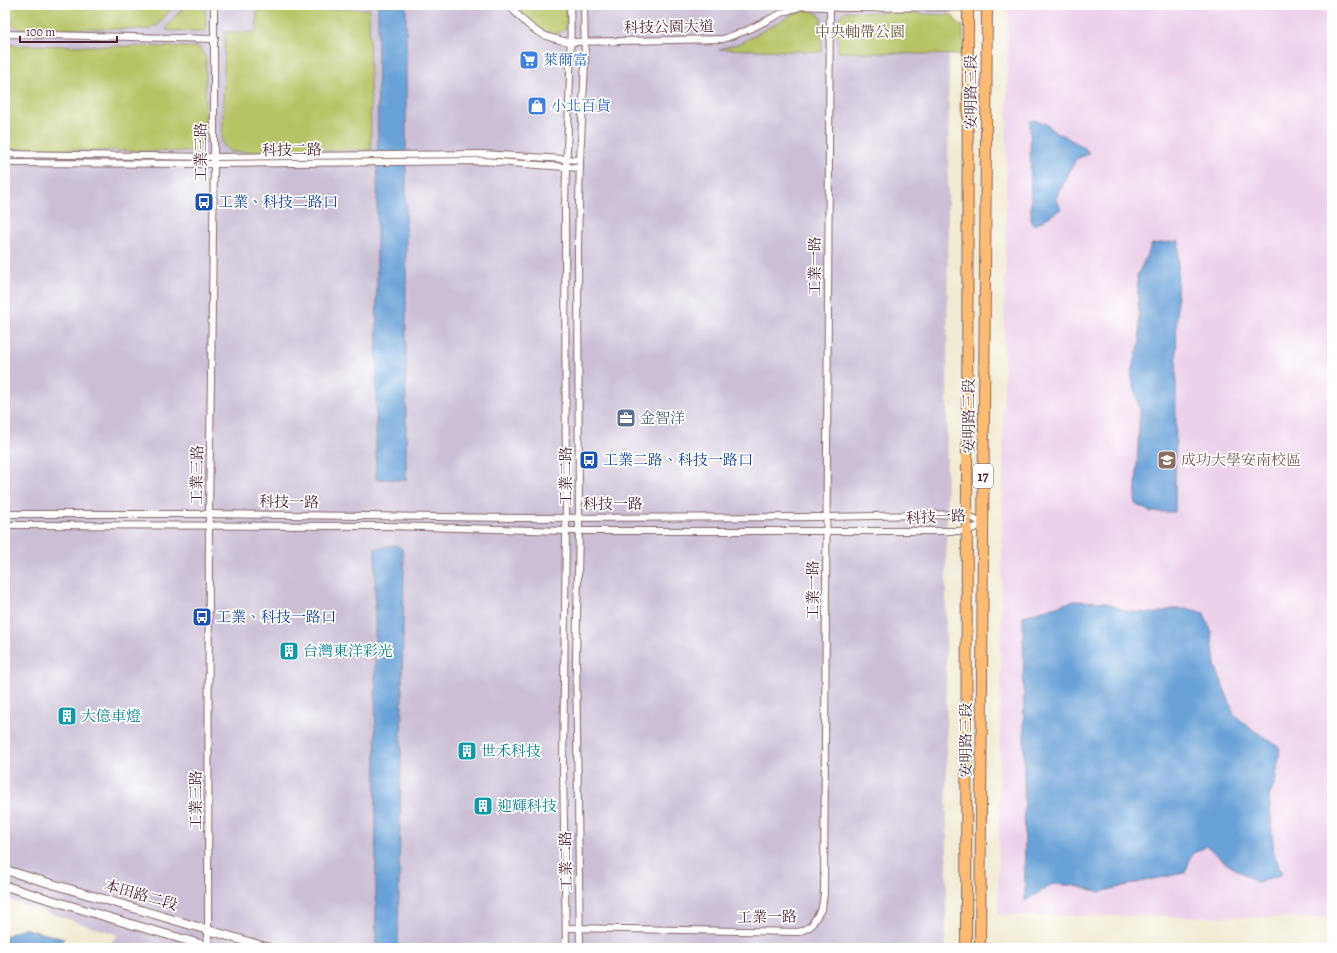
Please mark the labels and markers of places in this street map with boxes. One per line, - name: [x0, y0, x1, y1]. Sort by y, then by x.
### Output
- supermarket icon: 萊爾富: [518, 49, 540, 71]
- place label: 萊爾富: [543, 50, 588, 70]
- shop icon: 小北百貨: [526, 95, 548, 117]
- place label: 小北百貨: [551, 96, 611, 116]
- bus stop icon: 工業、科技二路口: [193, 191, 215, 213]
- place label: 工業、科技二路口: [218, 192, 338, 212]
- office icon: 金智洋: [615, 407, 637, 429]
- place label: 金智洋: [640, 408, 685, 428]
- bus stop icon: 工業二路、科技一路口: [578, 449, 600, 471]
- school or university icon: 成功大學安南校區: [1156, 449, 1178, 471]
- place label: 工業二路、科技一路口: [603, 450, 753, 470]
- place label: 成功大學安南校區: [1181, 450, 1301, 470]
- bus stop icon: 工業、科技一路口: [191, 606, 213, 628]
- place label: 工業、科技一路口: [216, 607, 336, 627]
- building icon: 台灣東洋彩光: [278, 640, 300, 662]
- place label: 台灣東洋彩光: [303, 641, 393, 661]
- building icon: 大億車燈: [56, 705, 78, 727]
- place label: 大億車燈: [81, 706, 141, 726]
- building icon: 世禾科技: [456, 740, 478, 762]
- place label: 世禾科技: [481, 741, 541, 761]
- building icon: 迎輝科技: [472, 795, 494, 817]
- place label: 迎輝科技: [497, 796, 557, 816]

